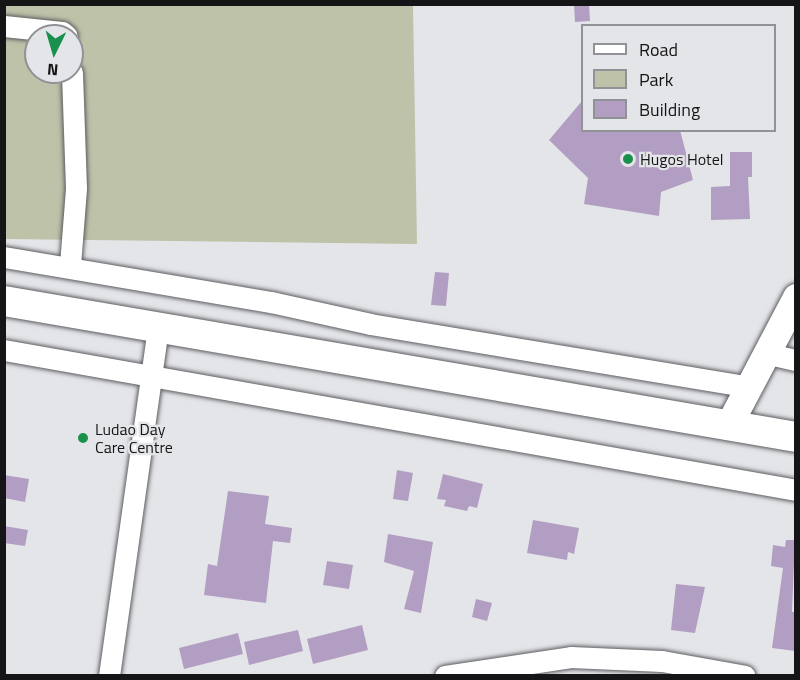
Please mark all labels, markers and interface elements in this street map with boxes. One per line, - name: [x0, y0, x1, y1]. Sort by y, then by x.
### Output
- north arrow: [24, 24, 84, 84]
- legend: [581, 24, 776, 132]
- text: Road: [639, 36, 678, 63]
- text: N: [46, 58, 59, 82]
- text: Park: [639, 66, 673, 93]
- text: Building: [639, 96, 700, 123]
- place label: Hugos Hotel: [640, 149, 723, 169]
- marker: Hugos Hotel: [621, 152, 635, 166]
- place label: Ludao Day Care Centre: [95, 419, 173, 457]
- marker: Ludao Day Care Centre: [76, 431, 90, 445]

